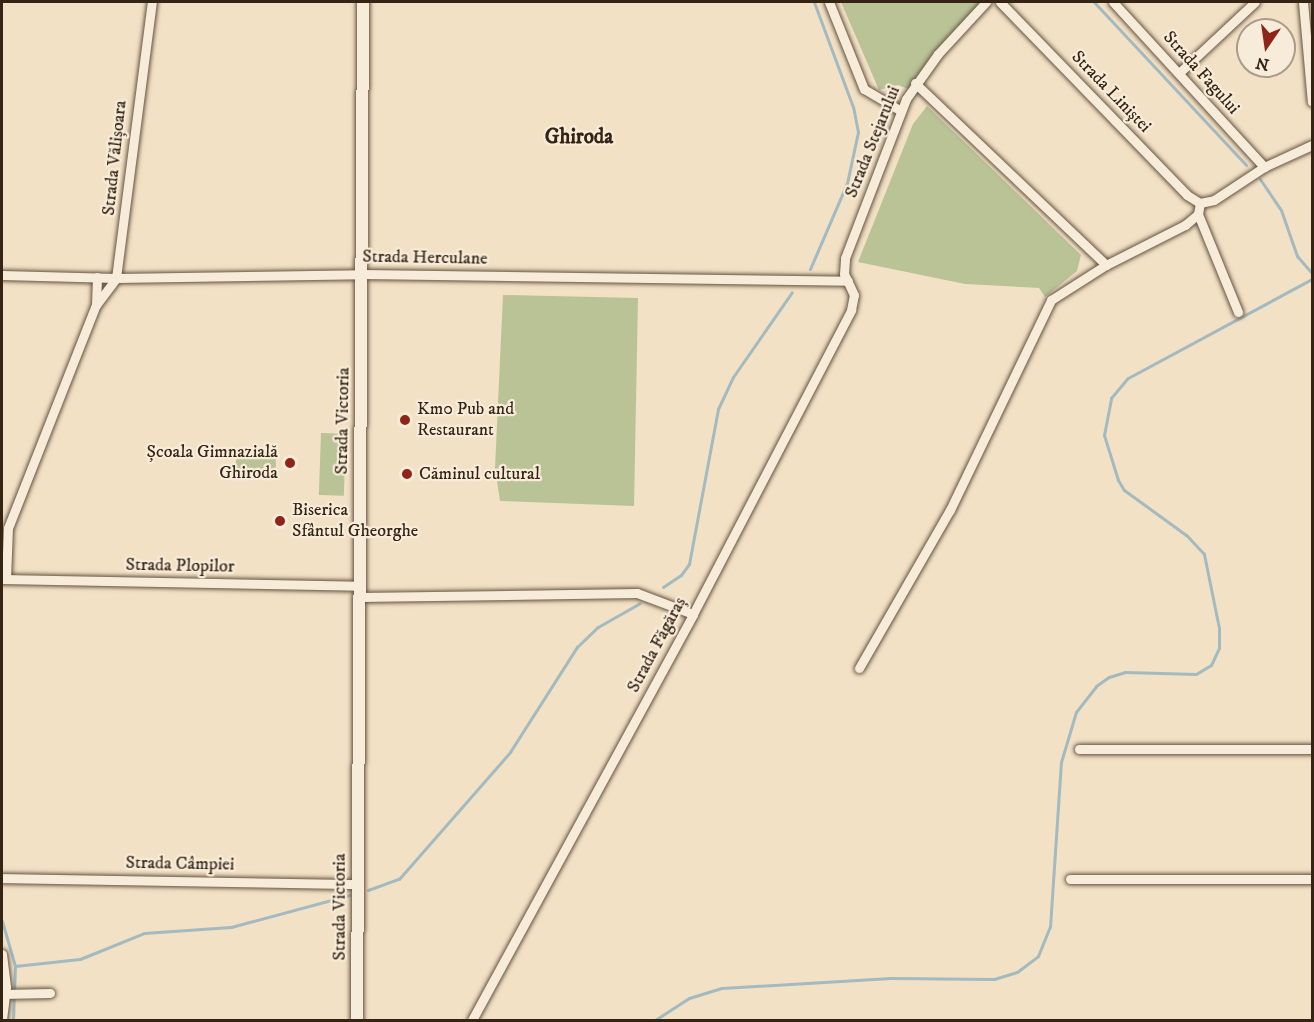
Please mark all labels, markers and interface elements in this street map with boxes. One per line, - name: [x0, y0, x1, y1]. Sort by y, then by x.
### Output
- north arrow: [1236, 18, 1296, 78]
- street label: Strada Fagului: [1158, 27, 1244, 119]
- street label: Strada Liniștei: [1067, 47, 1155, 137]
- text: N: [1254, 52, 1271, 75]
- street label: Strada Stejarului: [841, 83, 905, 201]
- street label: Strada Vălișoara: [98, 99, 132, 217]
- district label: Ghiroda: [545, 124, 613, 150]
- street label: Strada Herculane: [362, 246, 488, 270]
- street label: Strada Victoria: [331, 367, 355, 475]
- place label: Km0 Pub and Restaurant: [417, 399, 514, 442]
- marker: Km0 Pub and Restaurant: [398, 413, 412, 427]
- place label: Școala Gimnazială Ghiroda: [147, 442, 278, 484]
- marker: Școala Gimnazială Ghiroda: [283, 456, 297, 470]
- place label: Căminul cultural: [419, 463, 540, 485]
- marker: Căminul cultural: [400, 467, 414, 481]
- place label: Biserica Sfântul Gheorghe: [292, 500, 418, 542]
- marker: Biserica Sfântul Gheorghe: [273, 514, 287, 528]
- street label: Strada Plopilor: [125, 554, 235, 578]
- street label: Strada Făgăraș: [623, 594, 691, 696]
- street label: Strada Câmpiei: [125, 852, 235, 876]
- street label: Strada Victoria: [329, 853, 351, 961]

